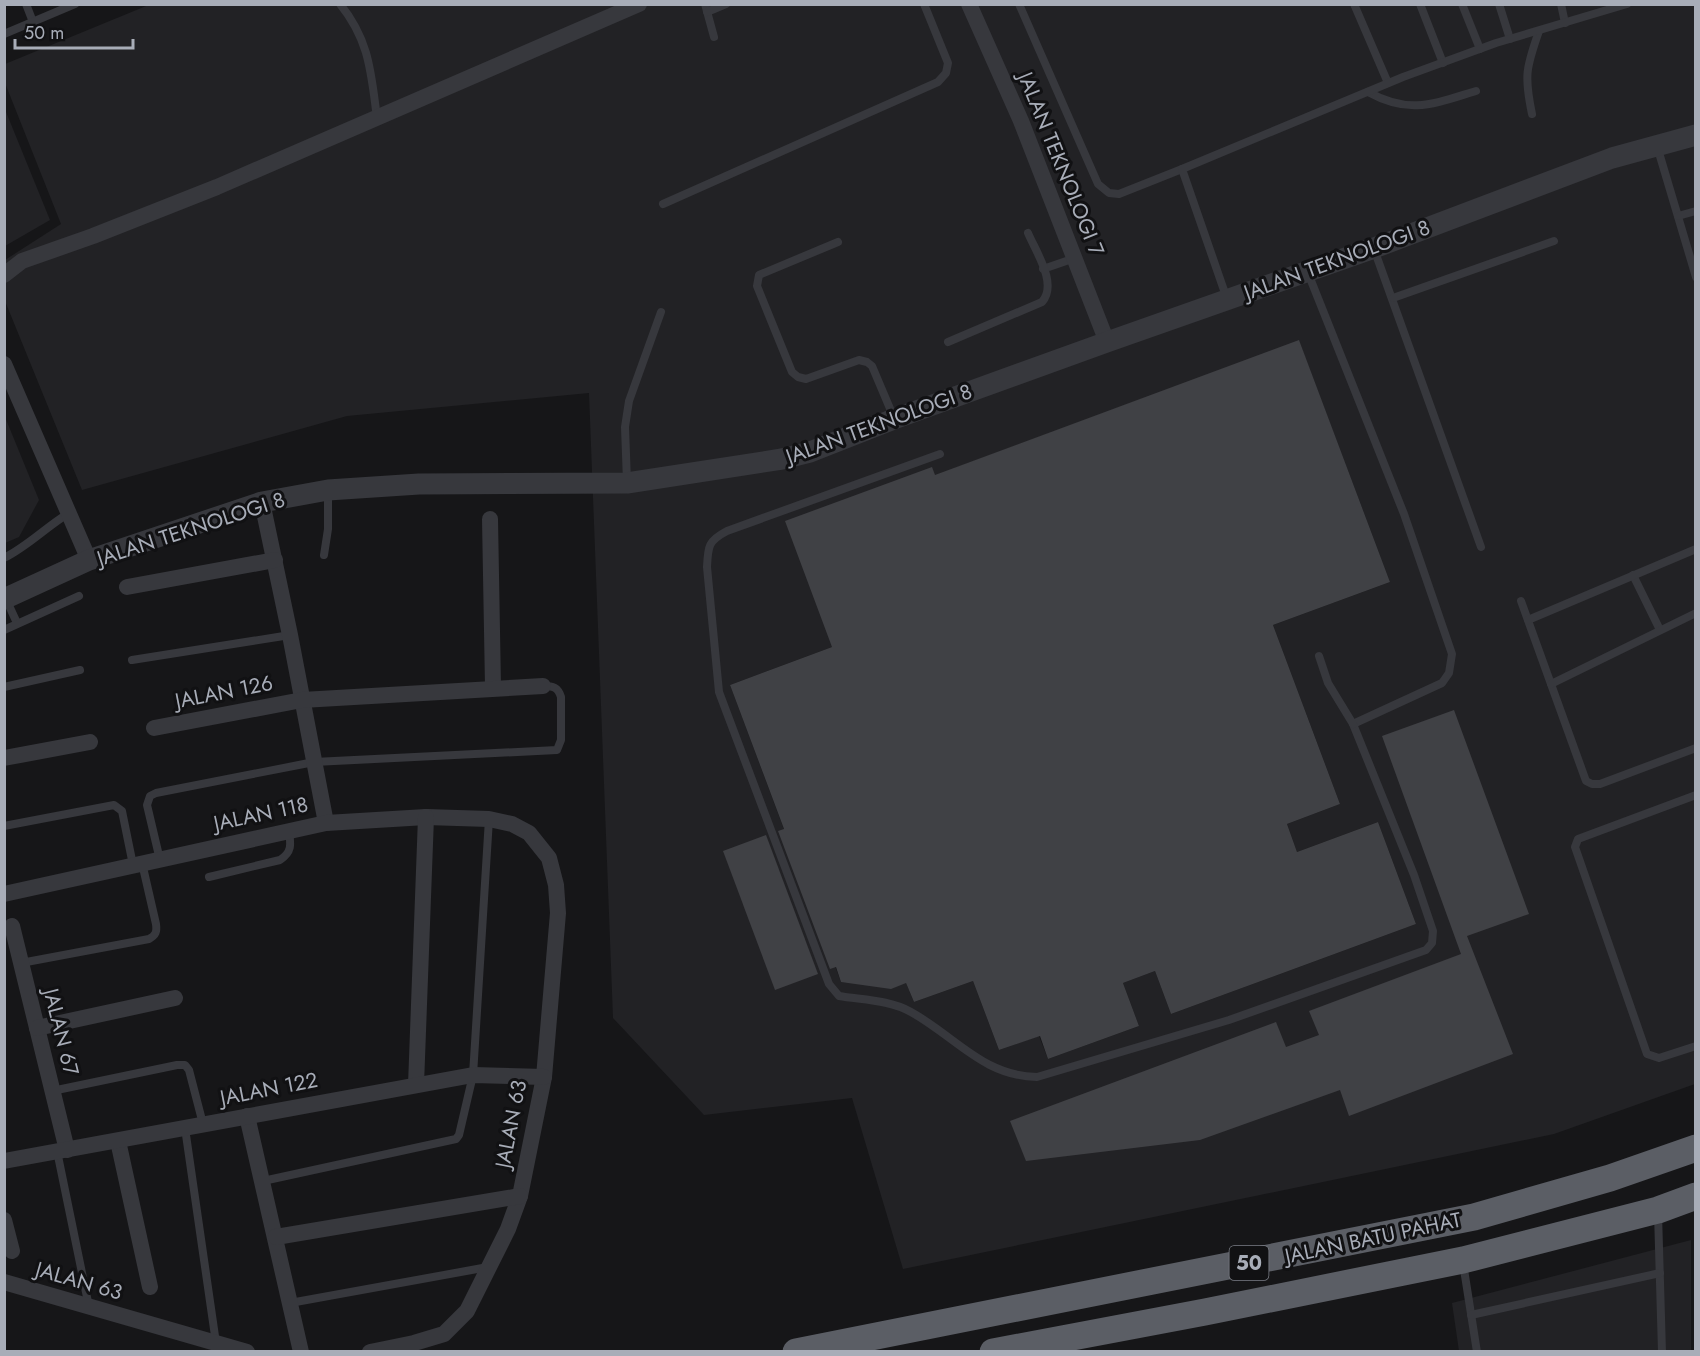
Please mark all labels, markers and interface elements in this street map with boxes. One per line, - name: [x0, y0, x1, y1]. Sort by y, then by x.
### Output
- scale bar: [15, 12, 134, 50]
- text: 50 m: [24, 20, 64, 46]
- street label: JALAN TEKNOLOGI 7: [1009, 65, 1112, 260]
- street label: JALAN TEKNOLOGI 8: [1237, 212, 1434, 309]
- street label: JALAN TEKNOLOGI 8: [779, 376, 976, 473]
- street label: JALAN TEKNOLOGI 8: [90, 484, 289, 574]
- street label: JALAN 126: [170, 668, 275, 717]
- street label: JALAN 118: [208, 789, 311, 839]
- street label: JALAN 67: [35, 983, 86, 1079]
- street label: JALAN 122: [215, 1065, 320, 1114]
- street label: JALAN 63: [487, 1077, 534, 1173]
- street label: JALAN BATU PAHAT: [1279, 1205, 1464, 1272]
- road number: 50: [1230, 1246, 1268, 1280]
- street label: JALAN 63: [29, 1253, 126, 1308]

